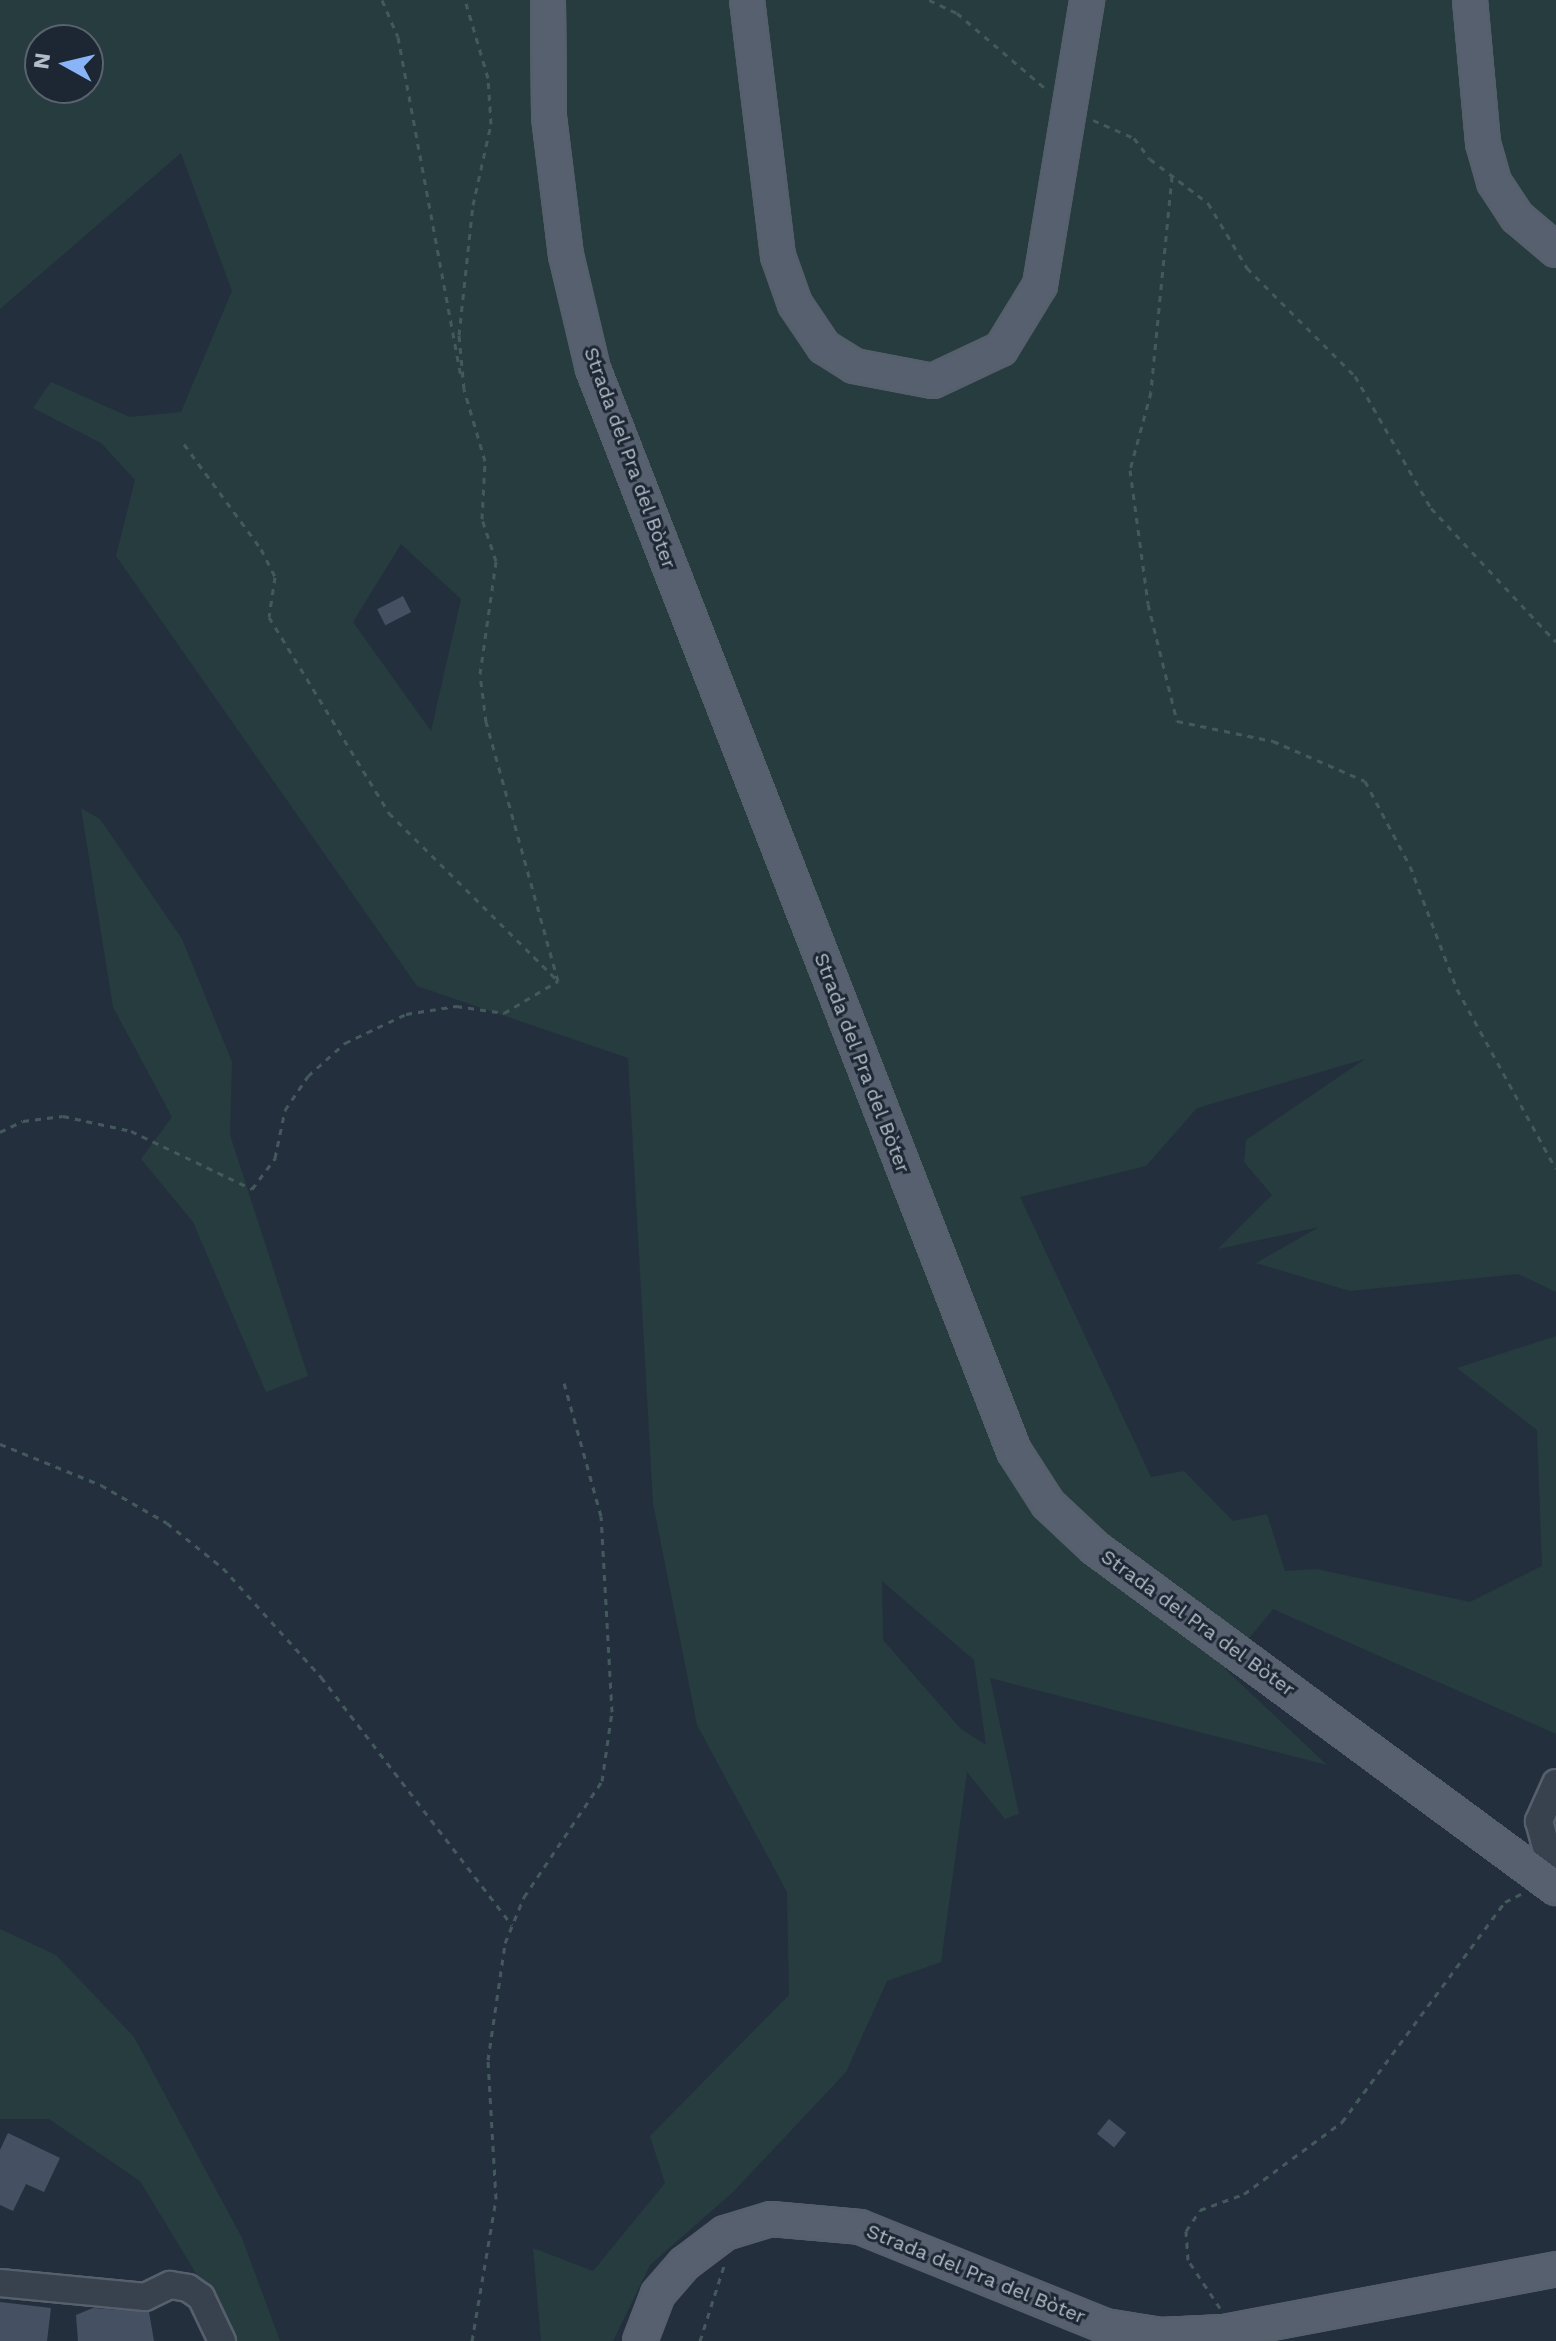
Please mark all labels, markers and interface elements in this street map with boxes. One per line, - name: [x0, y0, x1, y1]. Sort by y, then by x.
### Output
- north arrow: [24, 24, 104, 104]
- text: N: [28, 51, 55, 71]
- street label: Strada del Pra del Bòter: [578, 343, 682, 573]
- street label: Strada del Pra del Bòter: [808, 948, 916, 1178]
- street label: Strada del Pra del Bòter: [1095, 1544, 1301, 1702]
- street label: Strada del Pra del Bòter: [862, 2219, 1090, 2329]

